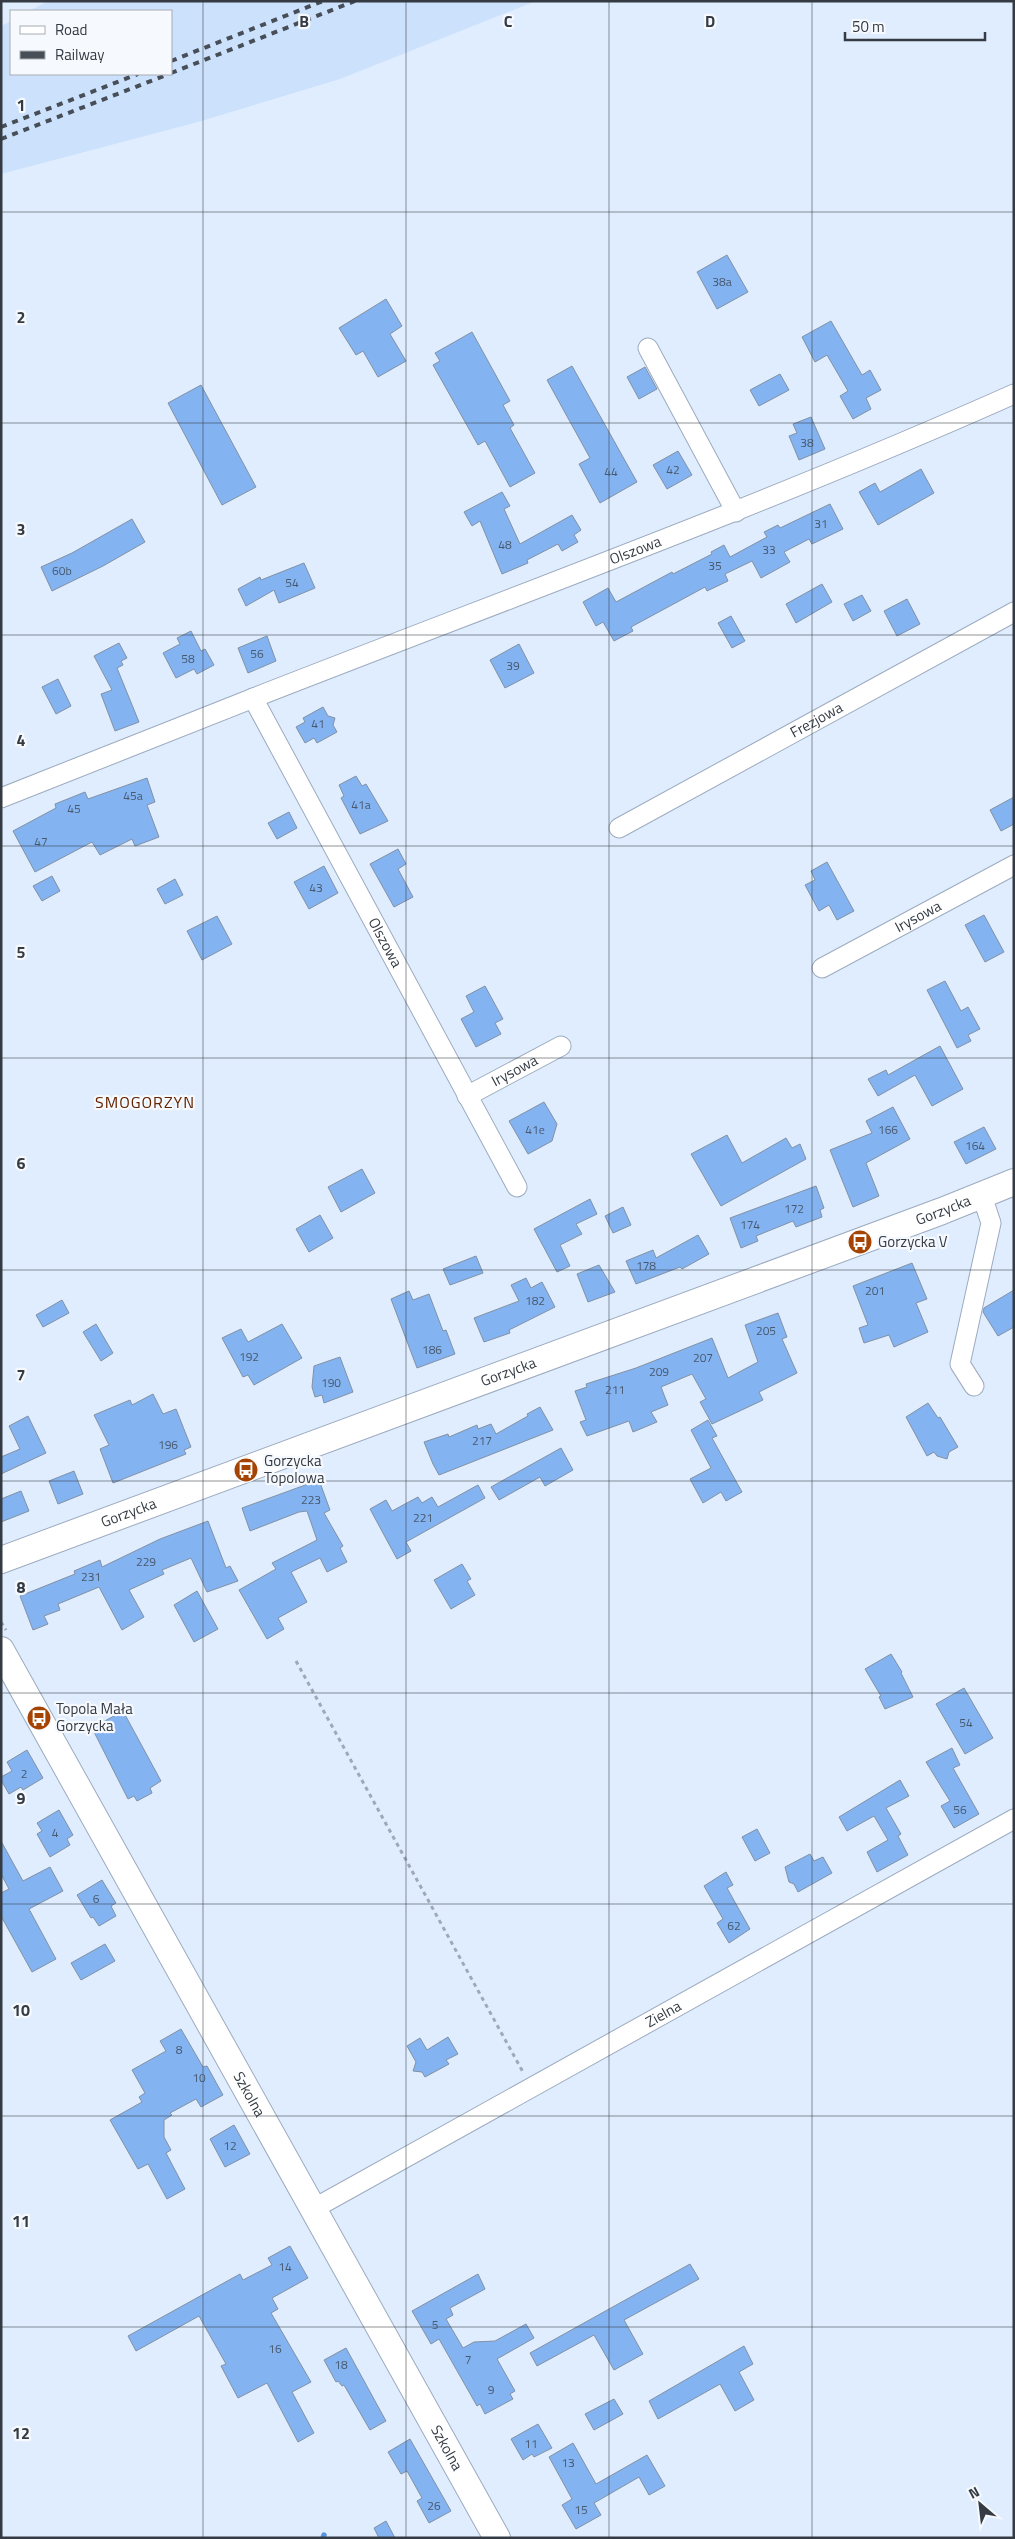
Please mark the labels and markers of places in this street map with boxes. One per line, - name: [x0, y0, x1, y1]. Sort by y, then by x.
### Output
- bus stop icon: Gorzycka V: [847, 1229, 873, 1255]
- place label: Gorzycka V: [878, 1230, 948, 1253]
- place label: Gorzycka Topolowa: [264, 1449, 325, 1489]
- bus stop icon: Gorzycka Topolowa: [233, 1457, 259, 1483]
- place label: Topola Mała Gorzycka: [56, 1697, 133, 1737]
- bus stop icon: Topola Mała Gorzycka: [26, 1705, 52, 1731]

